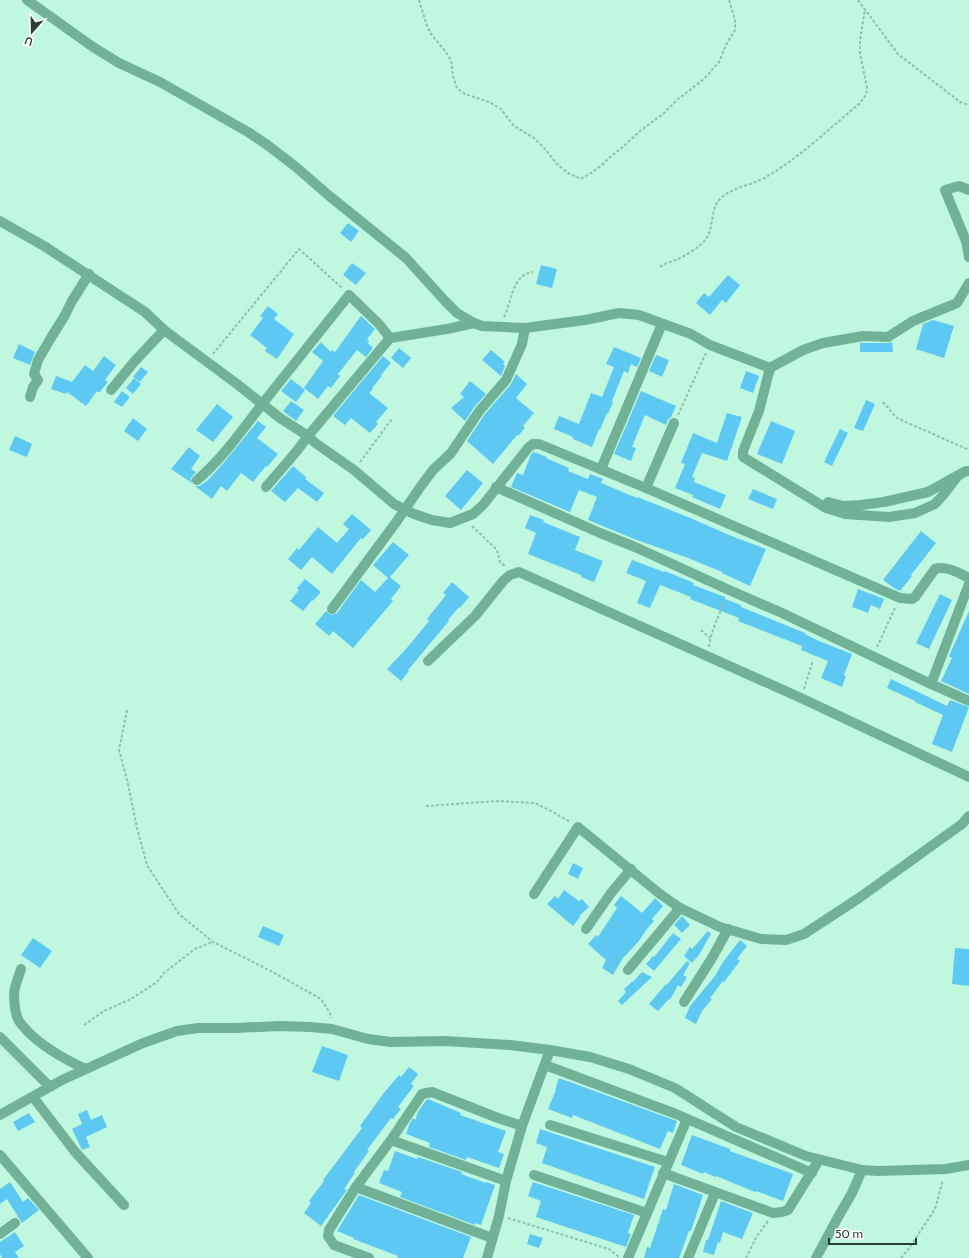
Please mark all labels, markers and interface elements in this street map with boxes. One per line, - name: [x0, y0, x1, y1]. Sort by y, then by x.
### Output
- north arrow: [12, 12, 52, 52]
- text: U: [22, 33, 35, 49]
- scale bar: [829, 1220, 916, 1246]
- text: 50 m: [835, 1226, 863, 1241]

